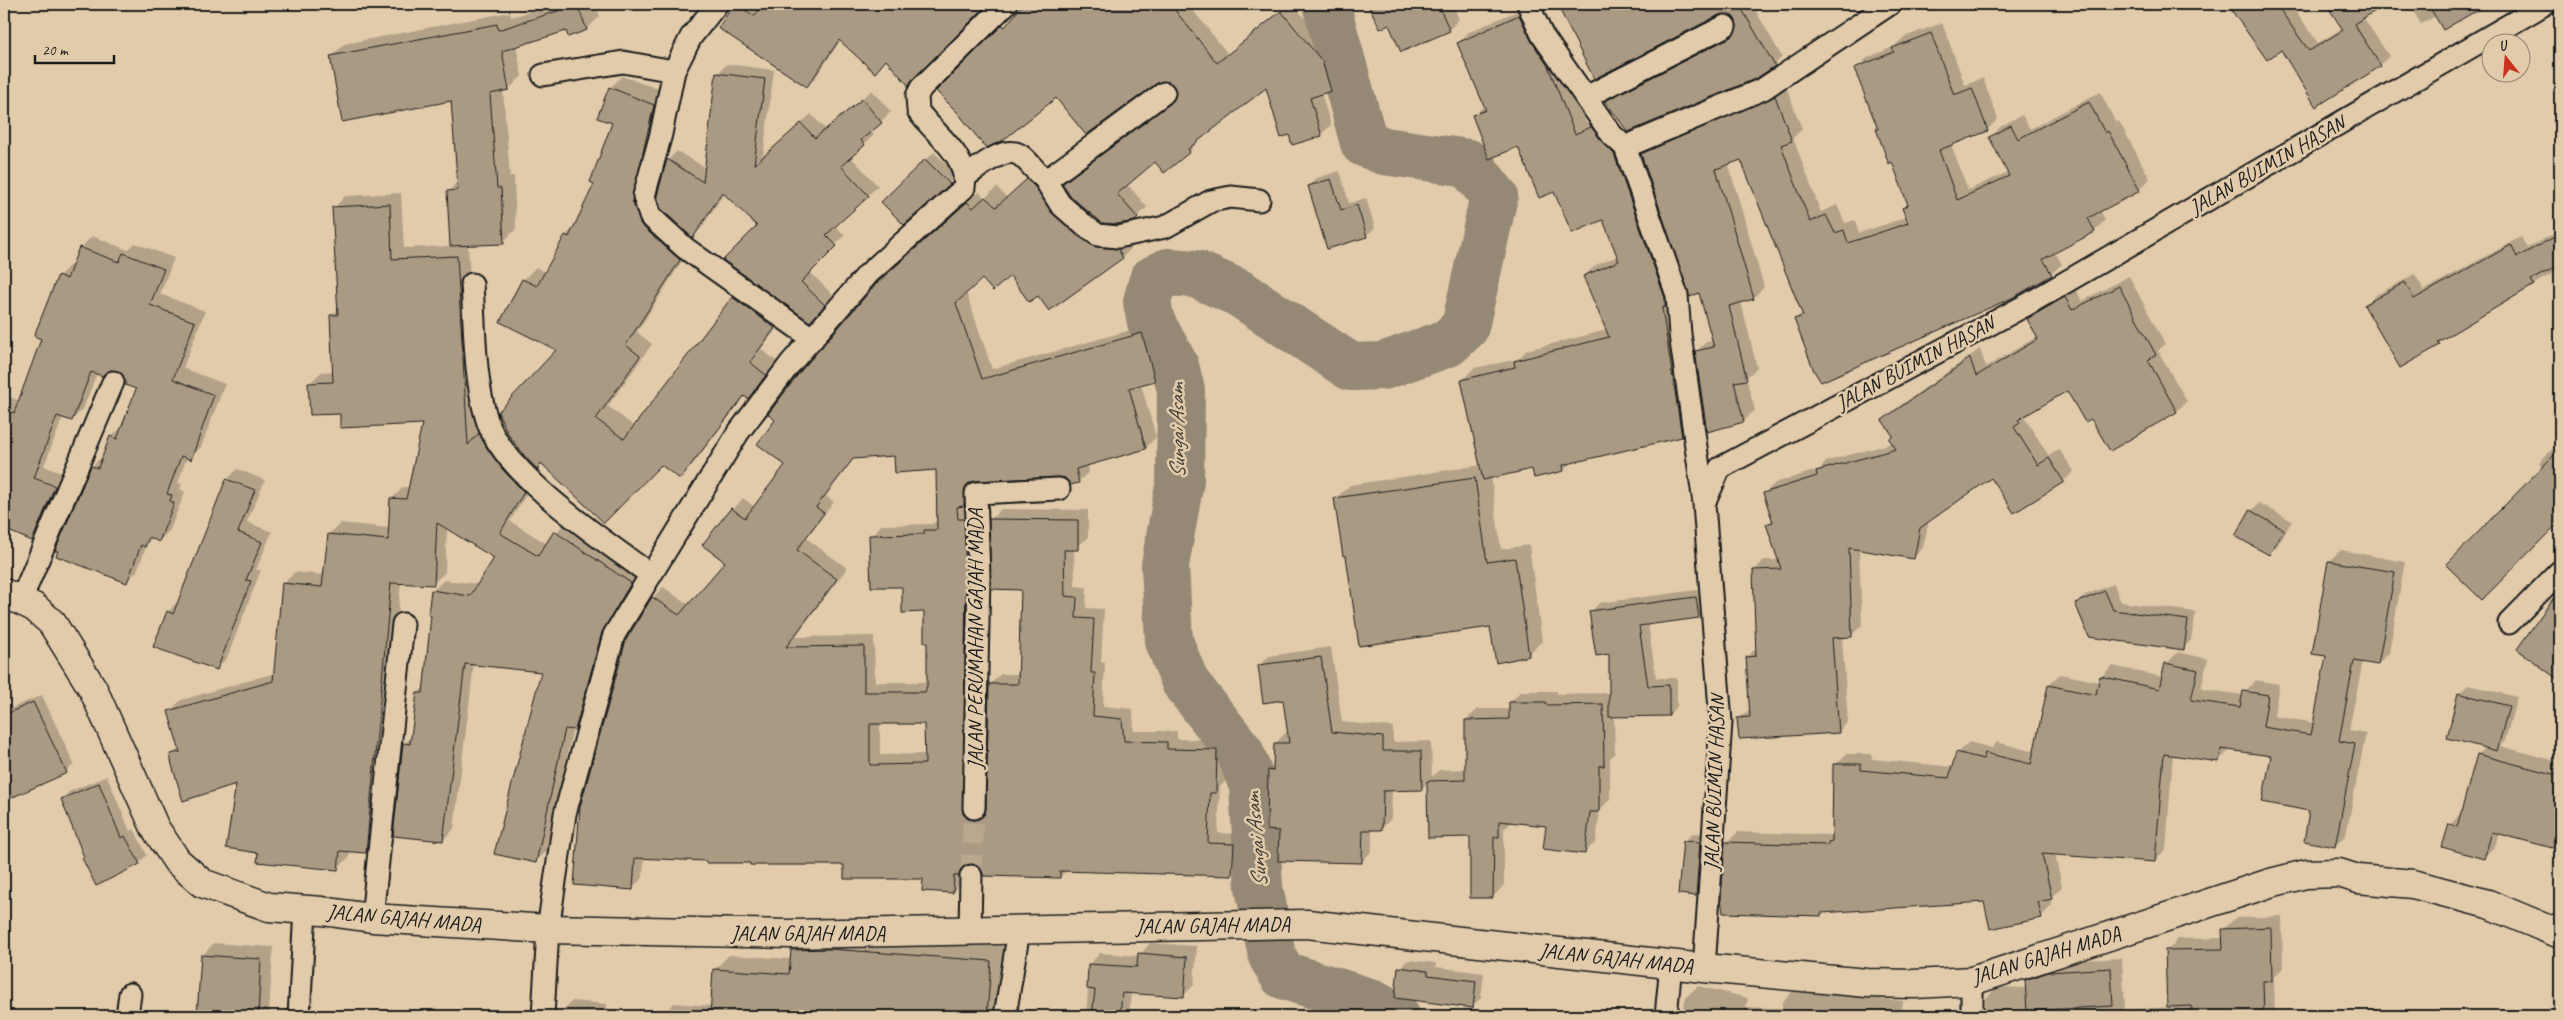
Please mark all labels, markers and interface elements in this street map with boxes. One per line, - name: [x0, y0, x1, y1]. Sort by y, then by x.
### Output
- scale bar: [35, 32, 114, 64]
- north arrow: [2482, 32, 2532, 82]
- text: U: [2497, 36, 2511, 55]
- text: 20 m: [42, 41, 69, 60]
- street label: JALAN BUIMIN HASAN: [2184, 108, 2352, 221]
- street label: JALAN BUIMIN HASAN: [1830, 309, 2001, 416]
- water label: Sungai Asam: [1162, 381, 1192, 479]
- street label: JALAN PERUMAHAN GAJAH MADA: [962, 507, 988, 770]
- street label: JALAN BUIMIN HASAN: [1698, 692, 1730, 872]
- water label: Sungai Asam: [1238, 789, 1274, 888]
- street label: JALAN GAJAH MADA: [325, 898, 483, 938]
- street label: JALAN GAJAH MADA: [1135, 911, 1291, 939]
- street label: JALAN GAJAH MADA: [730, 920, 886, 946]
- street label: JALAN GAJAH MADA: [1967, 920, 2124, 990]
- street label: JALAN GAJAH MADA: [1537, 937, 1695, 979]

